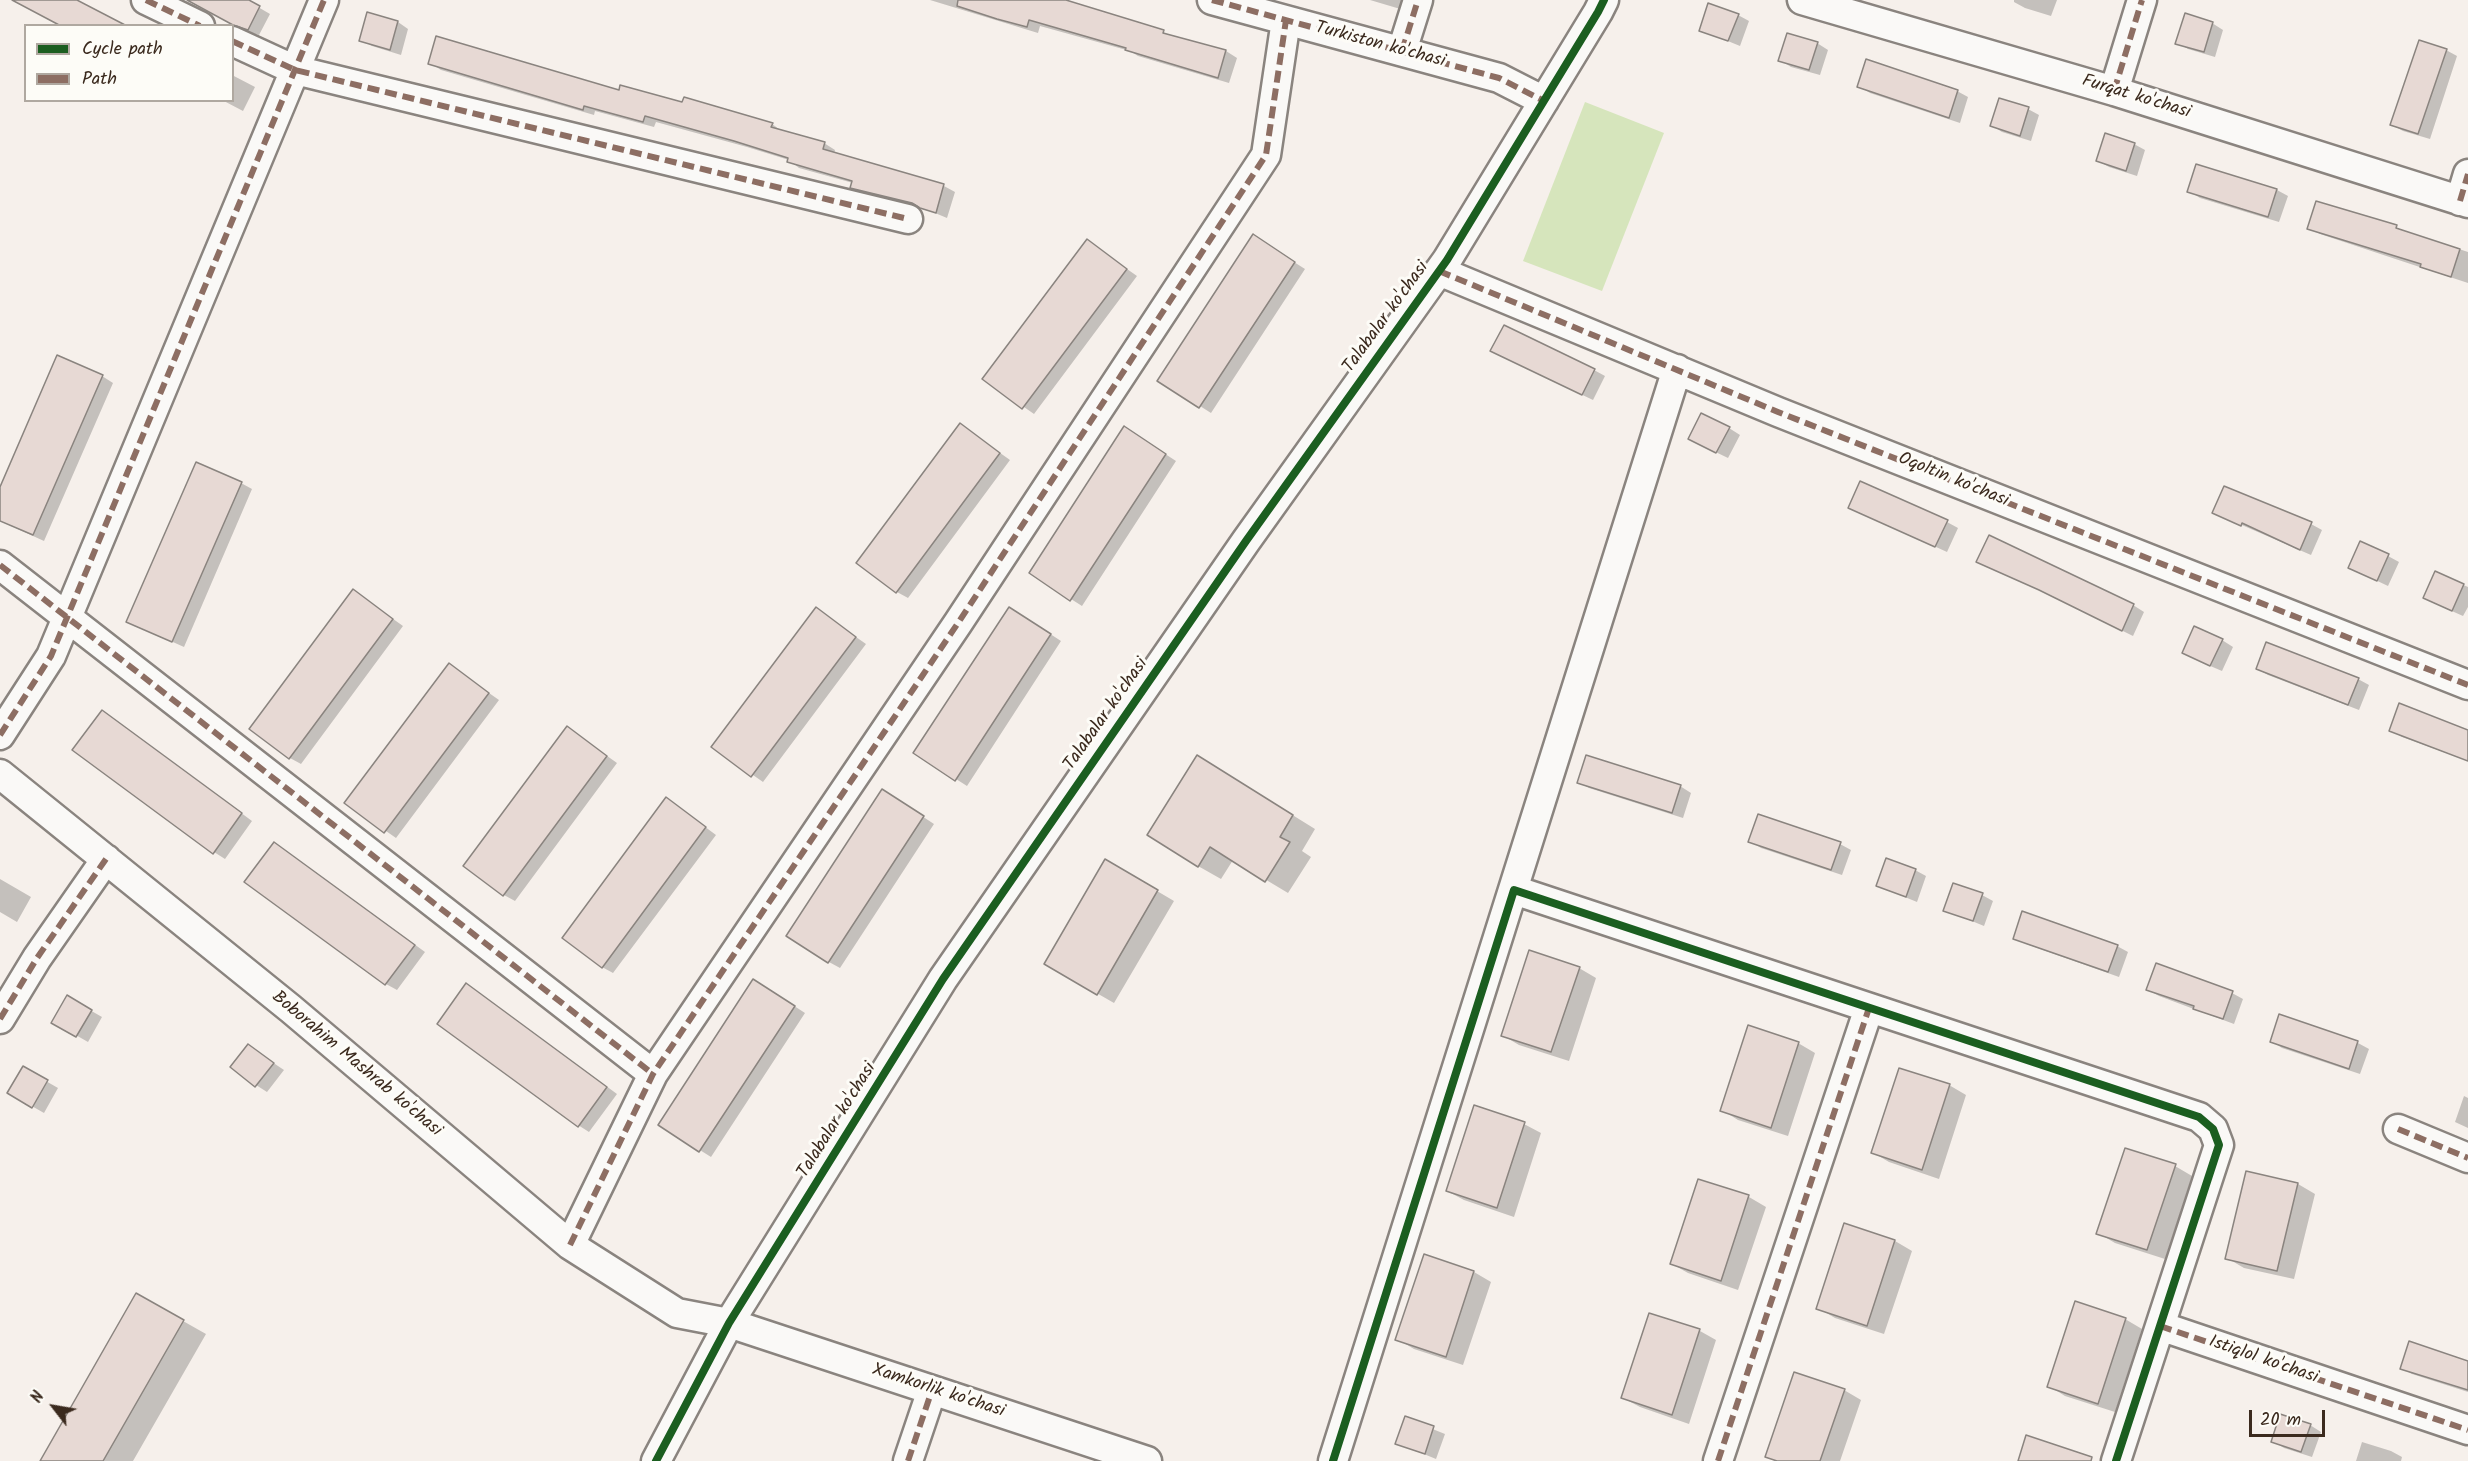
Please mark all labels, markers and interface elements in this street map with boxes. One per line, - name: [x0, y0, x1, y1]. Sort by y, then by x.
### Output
- street label: Turkiston ko'chasi: [1313, 18, 1447, 74]
- legend: [24, 24, 234, 102]
- text: Cycle path: [82, 35, 163, 64]
- text: Path: [82, 65, 117, 94]
- street label: Furqat ko'chasi: [2079, 71, 2193, 125]
- street label: Talabalar ko'chasi: [1339, 258, 1435, 378]
- street label: Oqoltin ko'chasi: [1895, 449, 2011, 513]
- street label: Talabalar ko'chasi: [1060, 655, 1154, 775]
- street label: Boborahim Mashrab ko'chasi: [267, 988, 445, 1142]
- street label: Talabalar ko'chasi: [794, 1059, 882, 1183]
- street label: Istiqlol ko'chasi: [2205, 1332, 2321, 1390]
- street label: Xamkorlik ko'chasi: [869, 1360, 1007, 1424]
- north arrow: [24, 1377, 84, 1437]
- text: N: [25, 1387, 51, 1408]
- scale bar: [2252, 1398, 2328, 1436]
- text: 20 m: [2260, 1406, 2301, 1435]

